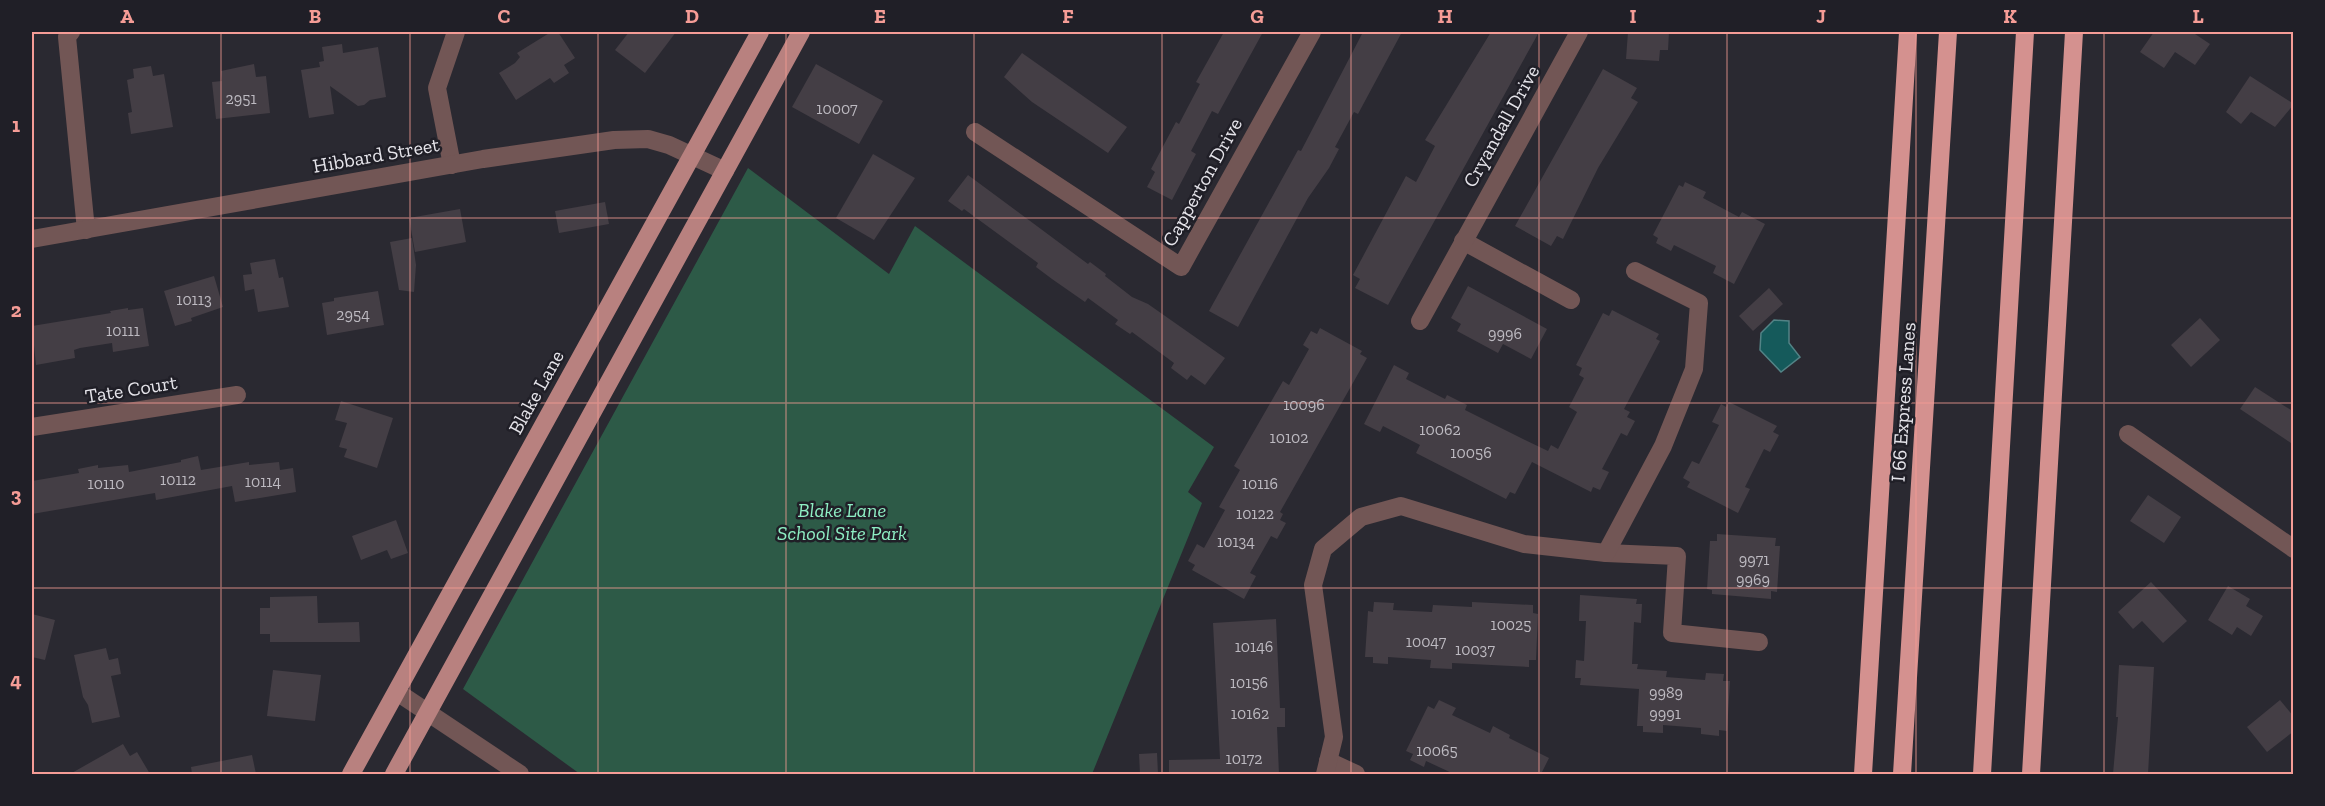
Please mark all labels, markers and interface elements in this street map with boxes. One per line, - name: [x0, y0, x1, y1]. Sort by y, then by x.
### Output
- text: A: [120, 4, 134, 28]
- text: B: [309, 4, 321, 28]
- text: C: [498, 4, 511, 28]
- text: D: [685, 4, 699, 28]
- text: E: [874, 4, 886, 28]
- text: F: [1062, 4, 1074, 28]
- text: G: [1250, 4, 1264, 28]
- text: H: [1437, 4, 1453, 28]
- text: I: [1629, 4, 1637, 28]
- text: J: [1816, 4, 1826, 28]
- text: K: [2003, 4, 2017, 28]
- text: L: [2192, 4, 2204, 28]
- street label: Cryandall Drive: [1458, 61, 1544, 191]
- house number: 2951: [225, 89, 257, 108]
- house number: 10007: [816, 99, 858, 118]
- text: 1: [12, 113, 20, 137]
- street label: Capperton Drive: [1157, 114, 1247, 250]
- street label: Hibbard Street: [311, 132, 442, 178]
- house number: 10113: [176, 290, 212, 309]
- text: 2: [11, 298, 22, 322]
- house number: 2954: [336, 305, 370, 324]
- house number: 10111: [106, 321, 140, 340]
- street label: I 66 Express Lanes: [1885, 321, 1921, 483]
- house number: 9996: [1488, 324, 1522, 343]
- street label: Blake Lane: [503, 346, 569, 438]
- street label: Tate Court: [83, 370, 179, 408]
- house number: 10096: [1283, 395, 1325, 414]
- house number: 10062: [1419, 420, 1461, 439]
- house number: 10102: [1270, 428, 1309, 447]
- house number: 10056: [1450, 443, 1492, 462]
- house number: 10112: [160, 470, 196, 489]
- house number: 10114: [245, 472, 282, 491]
- house number: 10110: [88, 474, 124, 493]
- house number: 10116: [1242, 474, 1278, 493]
- text: 3: [11, 483, 22, 507]
- park label: Blake Lane School Site Park: [777, 498, 907, 545]
- house number: 10122: [1236, 504, 1274, 523]
- house number: 10134: [1217, 532, 1255, 551]
- house number: 9971: [1739, 550, 1769, 569]
- house number: 9969: [1736, 570, 1770, 589]
- house number: 10025: [1490, 615, 1532, 634]
- house number: 10047: [1406, 632, 1447, 651]
- house number: 10146: [1235, 637, 1273, 656]
- house number: 10037: [1455, 640, 1495, 659]
- text: 4: [10, 668, 22, 692]
- house number: 10156: [1230, 673, 1268, 692]
- house number: 9989: [1649, 683, 1683, 702]
- house number: 10162: [1231, 704, 1269, 723]
- house number: 9991: [1649, 704, 1681, 723]
- house number: 10065: [1416, 741, 1458, 760]
- house number: 10172: [1225, 749, 1263, 768]

